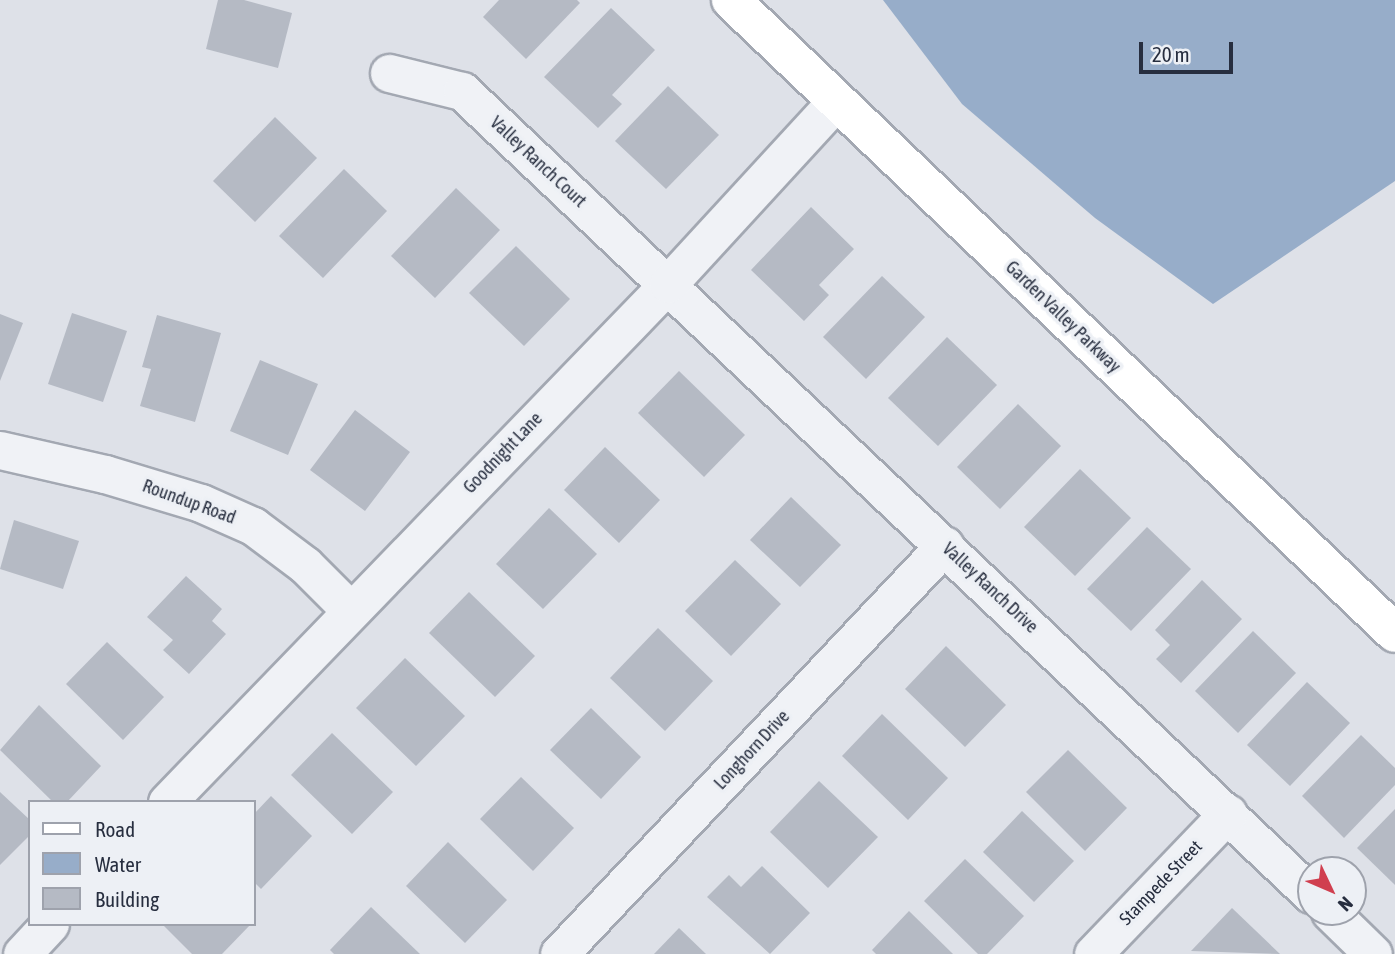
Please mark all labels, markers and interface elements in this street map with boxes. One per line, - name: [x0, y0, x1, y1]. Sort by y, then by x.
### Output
- scale bar: [1143, 28, 1238, 72]
- text: 20 m: [1152, 42, 1190, 66]
- street label: Valley Ranch Court: [486, 112, 590, 212]
- street label: Garden Valley Parkway: [1001, 257, 1125, 377]
- street label: Goodnight Lane: [459, 408, 547, 498]
- street label: Roundup Road: [140, 475, 238, 529]
- street label: Valley Ranch Drive: [938, 538, 1042, 638]
- street label: Longhorn Drive: [710, 706, 794, 794]
- legend: [28, 800, 256, 926]
- text: Road: [95, 817, 135, 841]
- street label: Stampede Street: [1115, 836, 1207, 930]
- text: Water: [95, 852, 141, 876]
- north arrow: [1297, 856, 1367, 926]
- text: Building: [95, 887, 159, 911]
- text: N: [1334, 893, 1357, 916]

